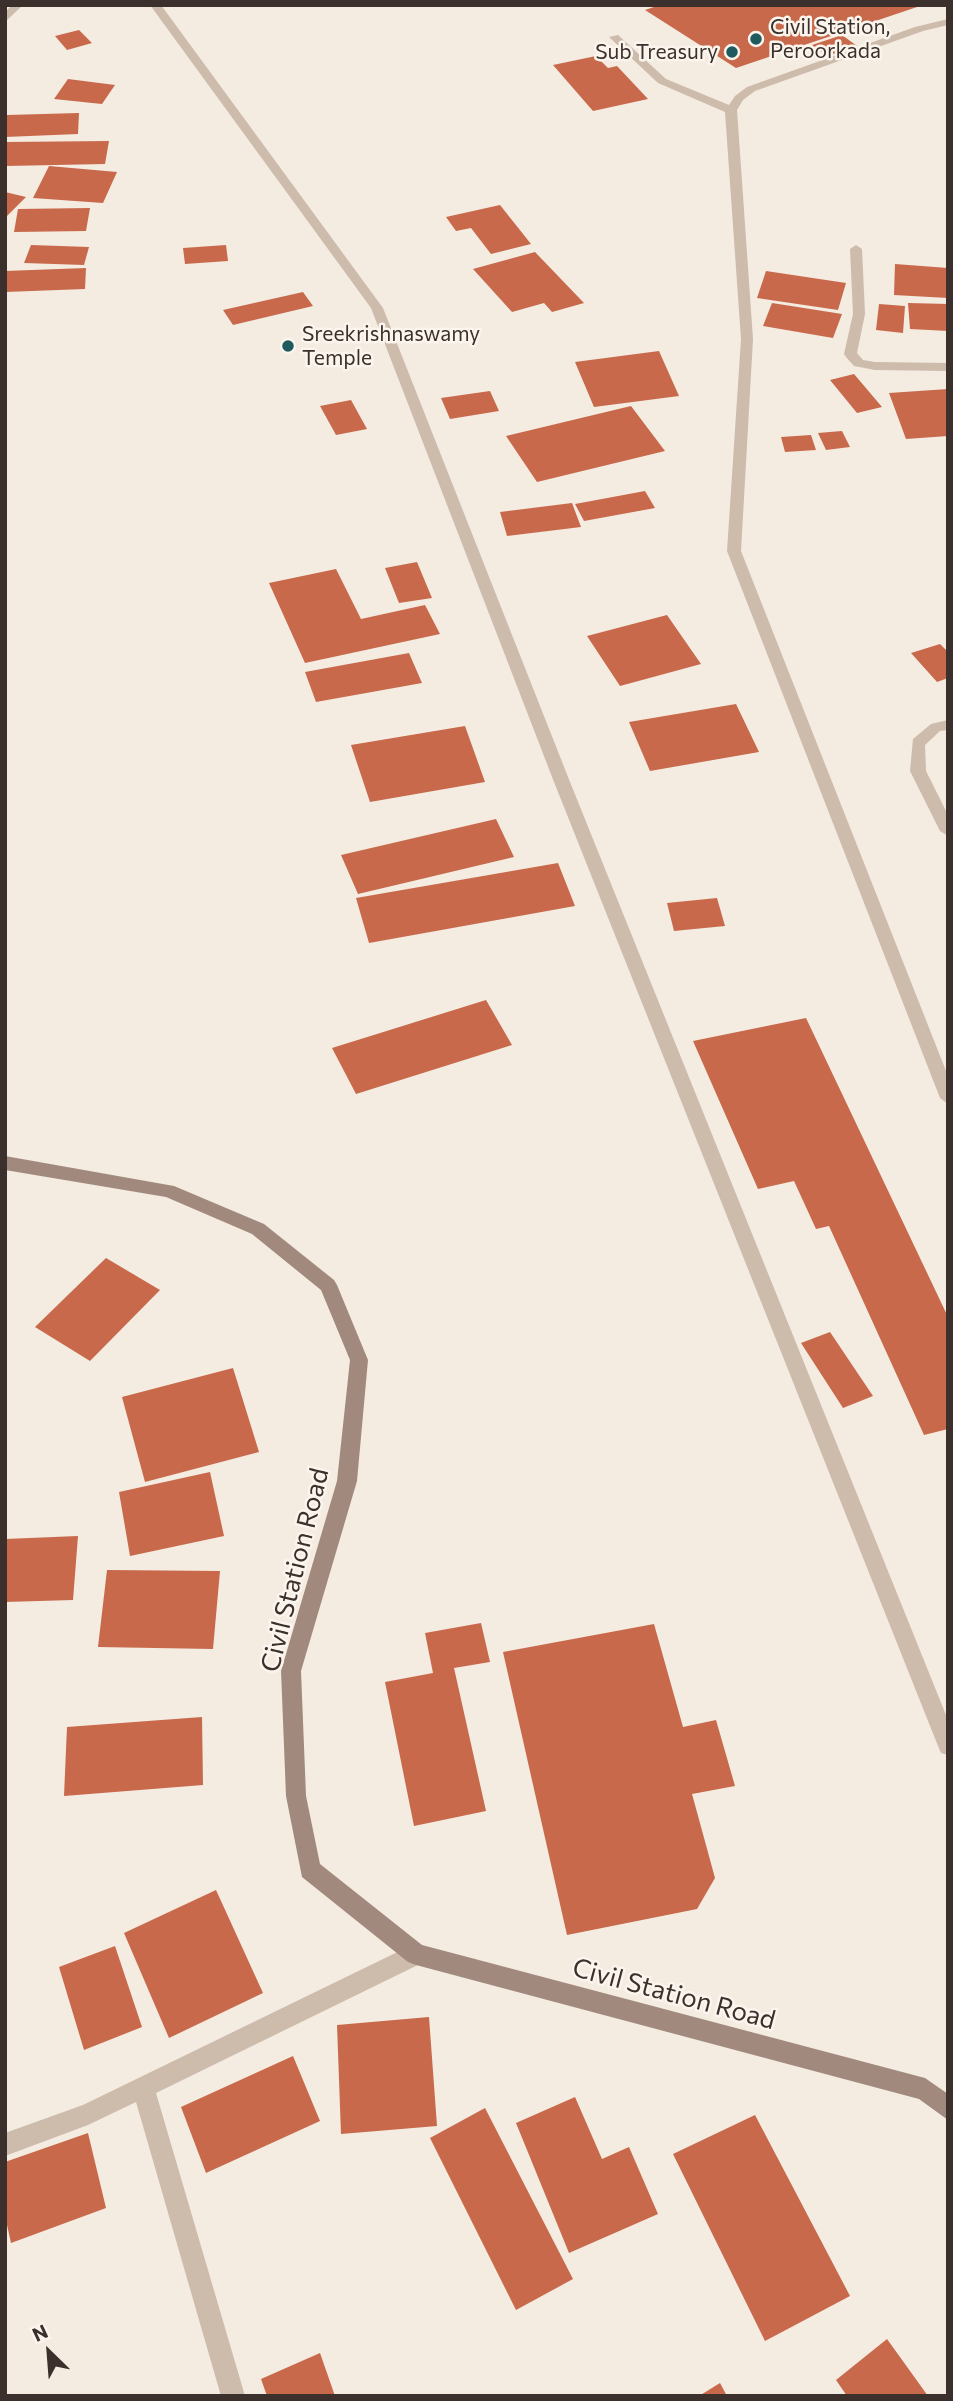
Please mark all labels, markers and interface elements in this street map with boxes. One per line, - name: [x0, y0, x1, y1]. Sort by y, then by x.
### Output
- place label: Civil Station, Peroorkada: [770, 14, 890, 64]
- marker: Civil Station, Peroorkada: [748, 31, 764, 47]
- place label: Sub Treasury: [595, 39, 718, 65]
- marker: Sub Treasury: [724, 44, 740, 60]
- place label: Sreekrishnaswamy Temple: [302, 321, 480, 371]
- marker: Sreekrishnaswamy Temple: [280, 338, 296, 354]
- street label: Civil Station Road: [255, 1465, 335, 1675]
- street label: Civil Station Road: [569, 1952, 779, 2036]
- north arrow: [14, 2317, 84, 2387]
- text: N: [29, 2319, 51, 2346]

